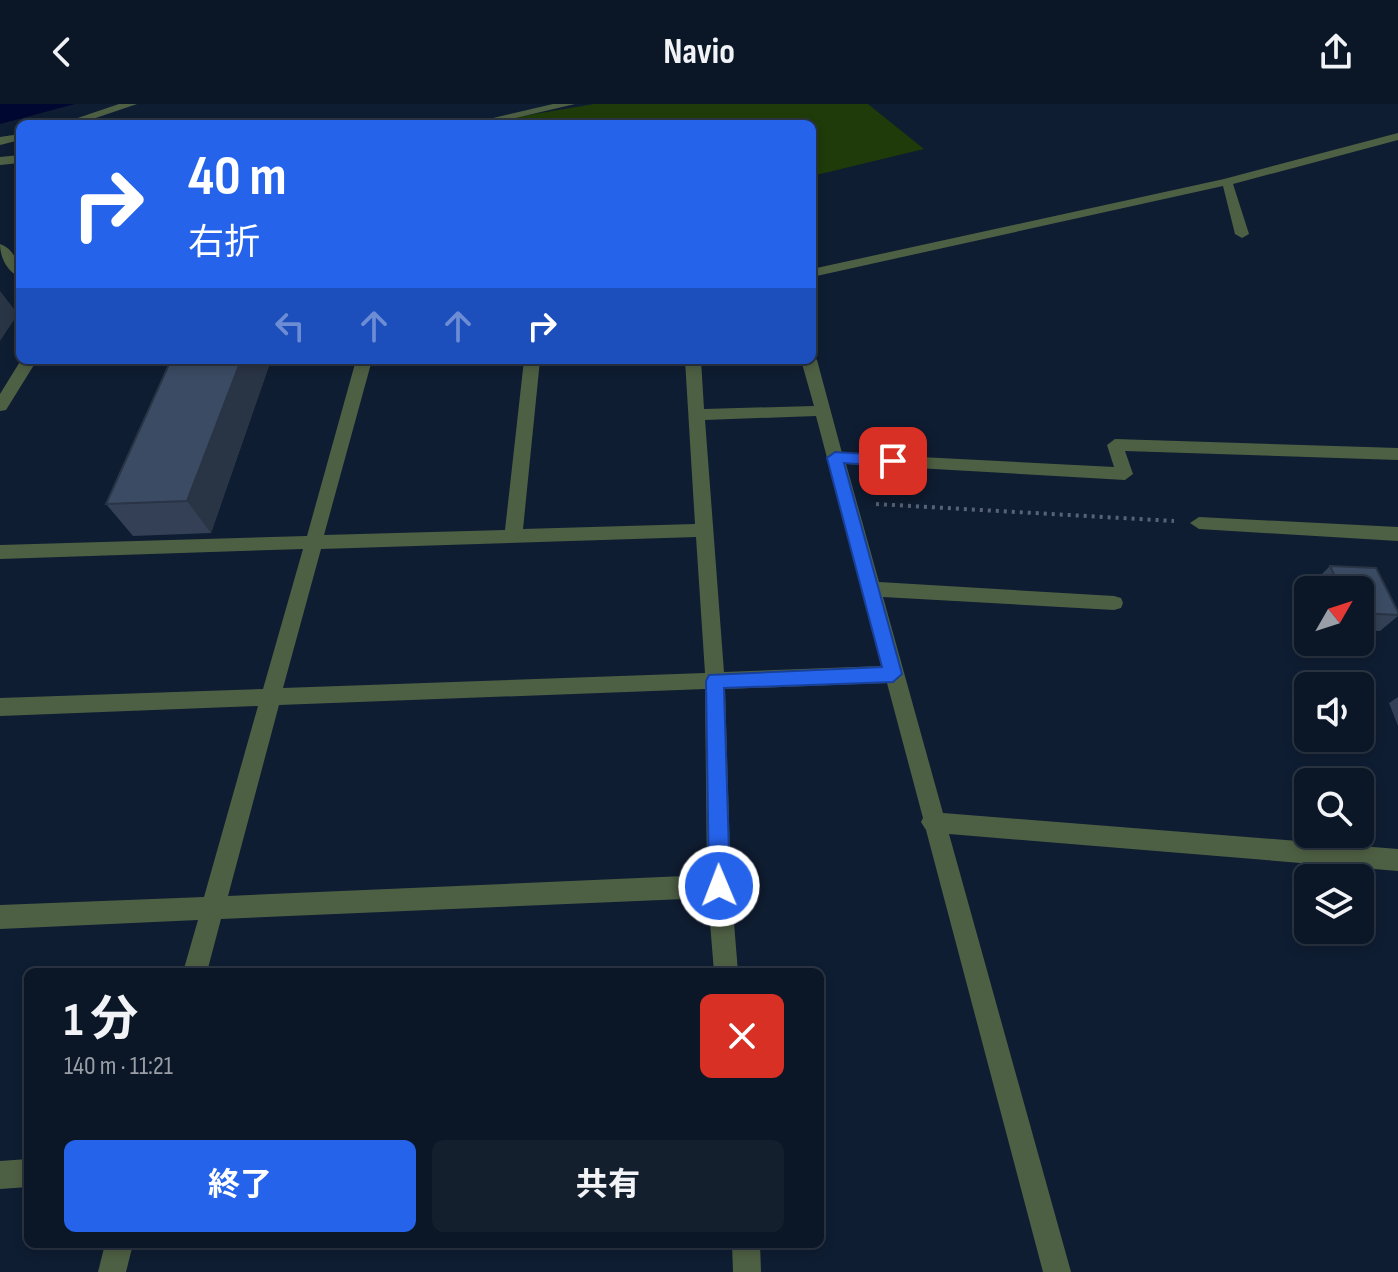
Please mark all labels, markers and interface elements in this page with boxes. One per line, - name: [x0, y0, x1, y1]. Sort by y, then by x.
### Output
- icon: back: [40, 30, 84, 74]
- icon: share: [1314, 30, 1358, 74]
- text: Navio: [663, 31, 735, 74]
- text: 40 m: [188, 144, 287, 211]
- icon: right: [56, 152, 160, 256]
- text: 右折: [188, 222, 260, 265]
- icon: left: [268, 304, 312, 348]
- icon: ahead: [352, 304, 396, 348]
- icon: ahead: [436, 304, 480, 348]
- icon: right: [520, 304, 564, 348]
- pin: [859, 427, 927, 495]
- icon: arrive: [871, 439, 915, 483]
- north arrow: [1294, 576, 1374, 656]
- map controls: [1294, 576, 1374, 944]
- button: sound: [1294, 672, 1374, 752]
- button: search: [1294, 768, 1374, 848]
- position arrow: [677, 844, 761, 928]
- button: layers: [1294, 864, 1374, 944]
- text: 1 分: [64, 992, 138, 1049]
- button: close: [700, 994, 784, 1078]
- text: 140 m · 11:21: [64, 1051, 173, 1082]
- button: 終了: [64, 1140, 416, 1232]
- button: 共有: [432, 1140, 784, 1232]

